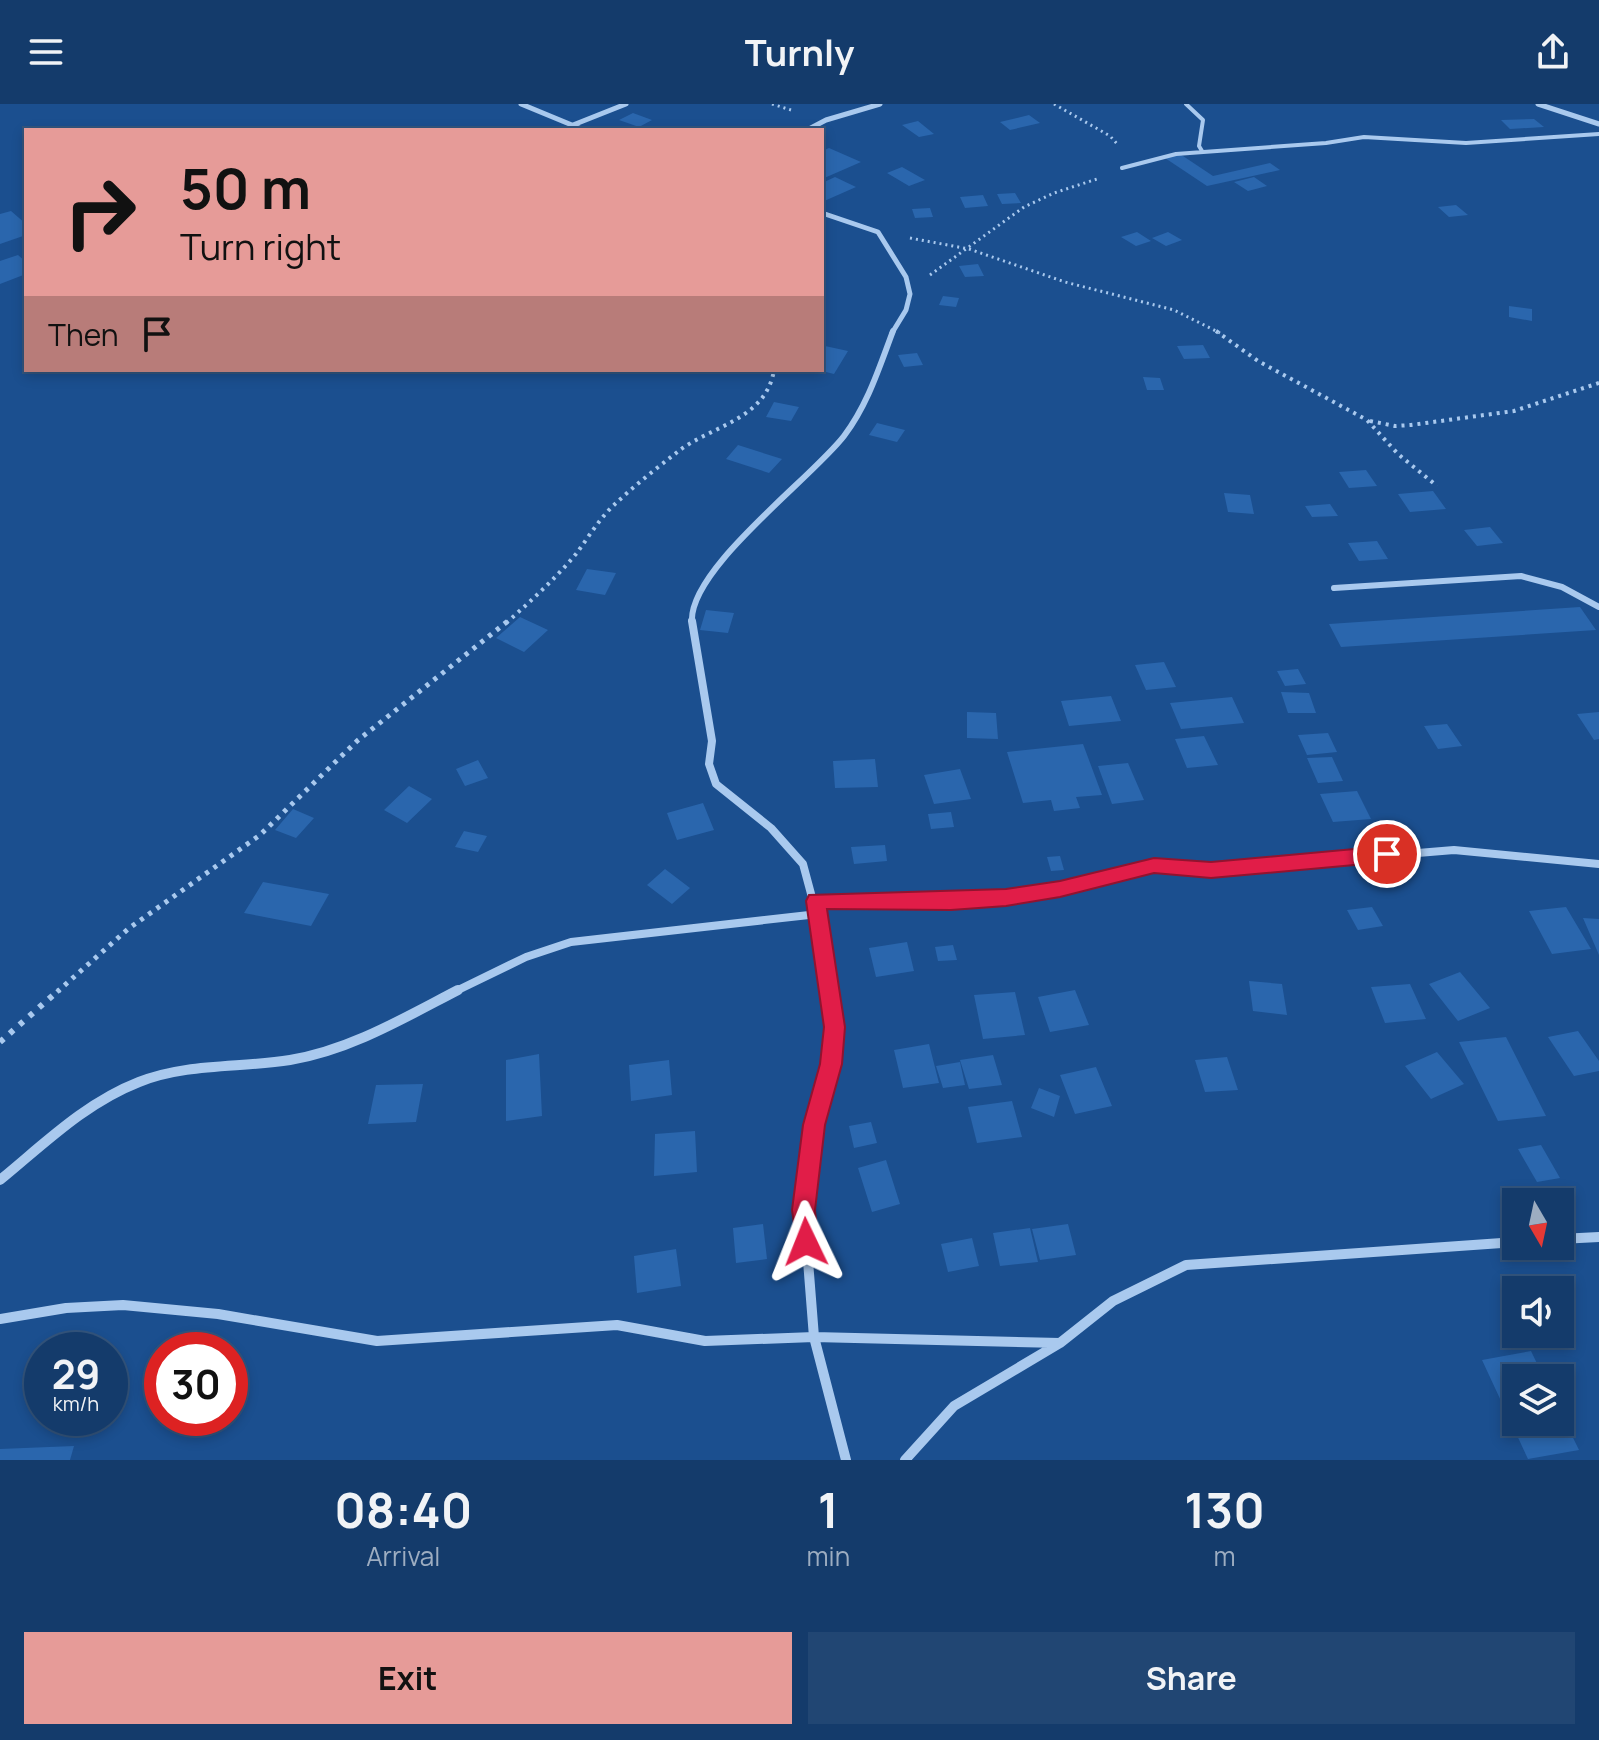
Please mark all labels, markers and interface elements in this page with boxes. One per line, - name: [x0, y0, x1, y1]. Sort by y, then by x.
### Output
- text: Turnly: [745, 28, 854, 77]
- icon: menu: [24, 30, 68, 74]
- icon: share: [1531, 30, 1575, 74]
- text: 50 m: [180, 149, 311, 226]
- icon: right: [48, 160, 152, 264]
- text: Turn right: [180, 222, 341, 271]
- icon: arrive: [135, 312, 179, 356]
- text: Then: [48, 314, 119, 355]
- pin: [1353, 820, 1421, 888]
- icon: arrive: [1365, 832, 1409, 876]
- north arrow: [1502, 1188, 1574, 1260]
- map controls: [1502, 1188, 1574, 1436]
- position arrow: [764, 1200, 848, 1284]
- button: sound: [1502, 1276, 1574, 1348]
- speed limit sign: 30: [144, 1332, 248, 1436]
- text: 29: [52, 1346, 100, 1401]
- button: layers: [1502, 1364, 1574, 1436]
- text: km/h: [53, 1390, 99, 1417]
- text: 08:40: [334, 1477, 472, 1542]
- text: 1: [818, 1477, 839, 1542]
- text: 130: [1184, 1477, 1265, 1542]
- text: Arrival: [366, 1538, 440, 1574]
- text: min: [807, 1538, 850, 1574]
- text: m: [1214, 1538, 1236, 1574]
- button: Exit: [24, 1632, 792, 1724]
- button: Share: [808, 1632, 1575, 1724]

